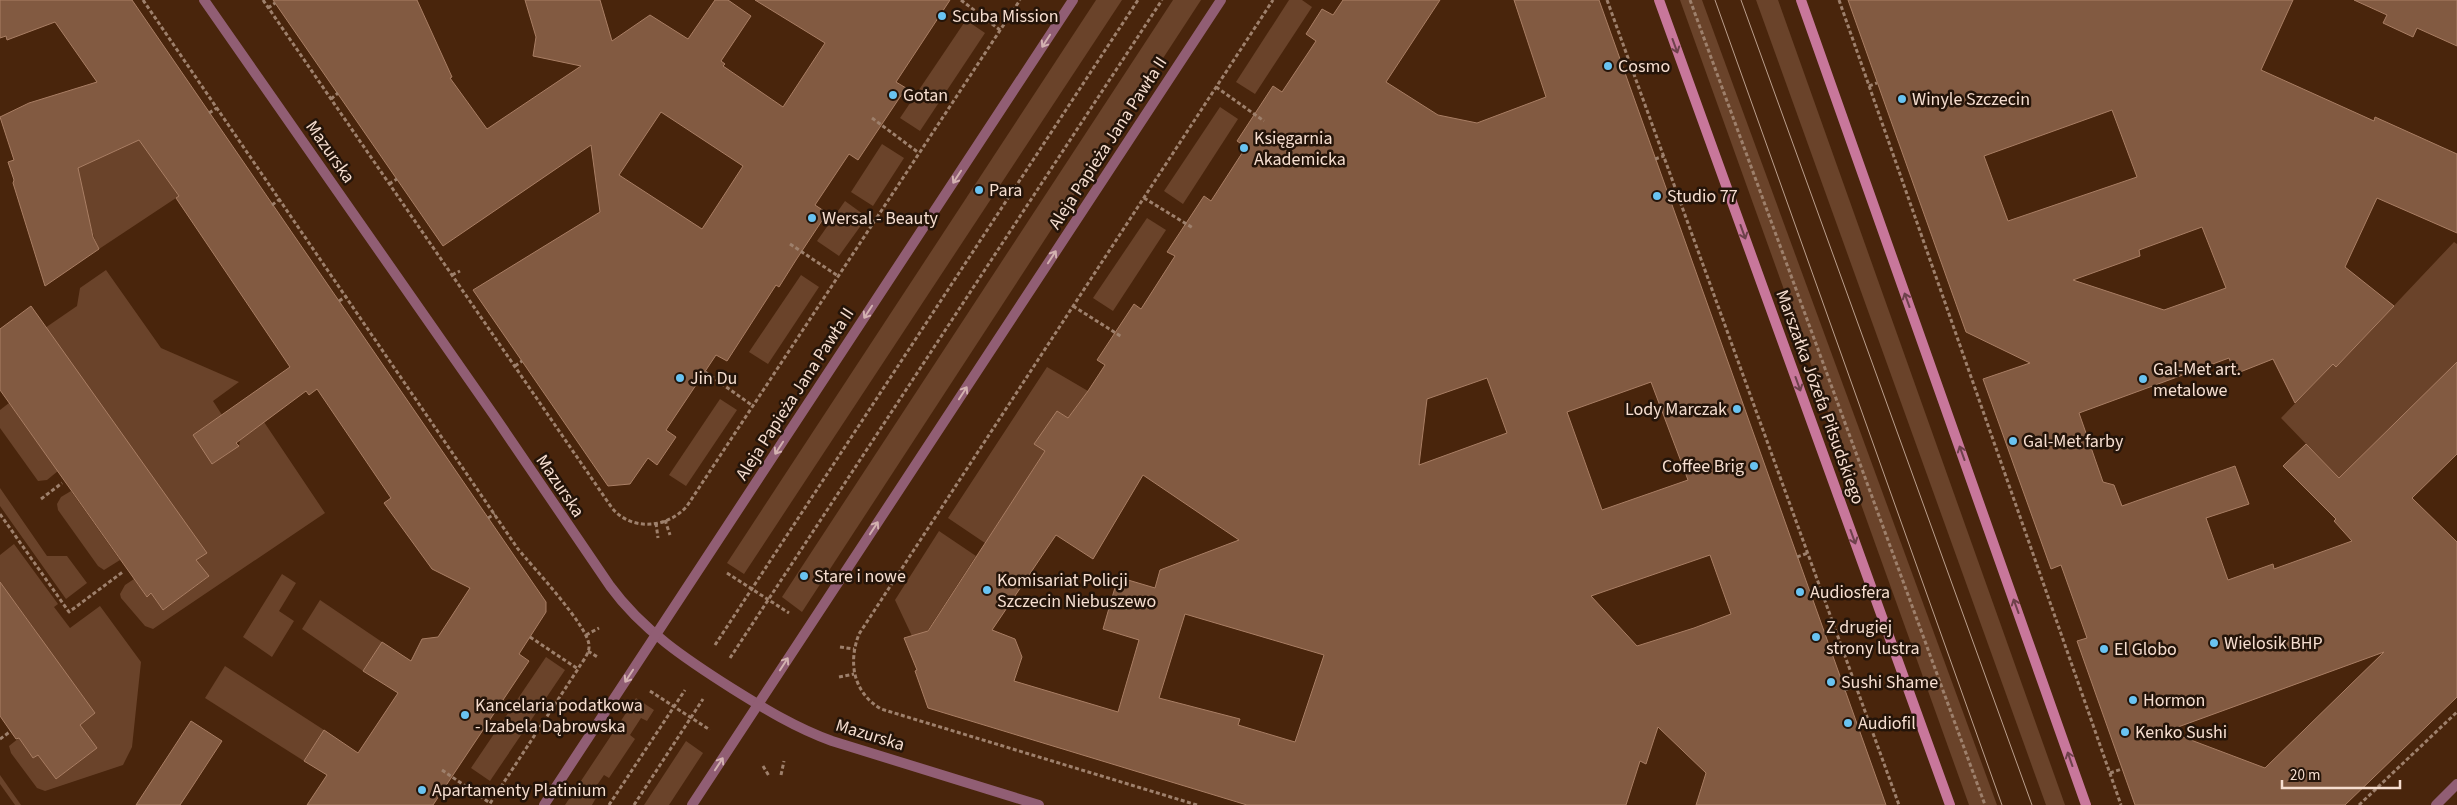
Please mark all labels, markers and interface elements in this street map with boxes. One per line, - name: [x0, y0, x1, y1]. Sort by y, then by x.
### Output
- place label: Scuba Mission: [952, 4, 1059, 29]
- marker: Scuba Mission: [936, 10, 948, 22]
- one-way arrow: [1041, 33, 1051, 47]
- one-way arrow: [1671, 38, 1680, 53]
- street label: Aleja Papieża Jana Pawła II: [1043, 52, 1173, 234]
- place label: Cosmo: [1618, 54, 1670, 79]
- marker: Cosmo: [1602, 60, 1614, 72]
- place label: Gotan: [903, 83, 948, 108]
- place label: Winyle Szczecin: [1912, 87, 2030, 112]
- marker: Gotan: [887, 89, 899, 101]
- marker: Winyle Szczecin: [1896, 93, 1908, 105]
- street label: Mazurska: [299, 116, 361, 188]
- place label: Księgarnia Akademicka: [1254, 126, 1346, 172]
- marker: Księgarnia Akademicka: [1238, 142, 1250, 154]
- one-way arrow: [952, 169, 962, 183]
- place label: Para: [989, 178, 1022, 203]
- marker: Para: [973, 184, 985, 196]
- place label: Studio 77: [1667, 184, 1738, 209]
- marker: Studio 77: [1651, 190, 1663, 202]
- place label: Wersal - Beauty: [822, 206, 938, 231]
- marker: Wersal - Beauty: [806, 212, 818, 224]
- one-way arrow: [1739, 223, 1748, 239]
- one-way arrow: [1047, 250, 1057, 264]
- street label: Marszałka Józefa Piłsudskiego: [1769, 286, 1871, 508]
- one-way arrow: [1902, 292, 1911, 308]
- street label: Aleja Papieża Jana Pawła II: [730, 303, 860, 485]
- one-way arrow: [863, 305, 873, 319]
- place label: Gal-Met art. metalowe: [2153, 357, 2241, 403]
- place label: Jin Du: [690, 366, 737, 391]
- marker: Jin Du: [674, 372, 686, 384]
- marker: Gal-Met art. metalowe: [2137, 373, 2149, 385]
- one-way arrow: [1794, 376, 1803, 392]
- one-way arrow: [958, 386, 968, 400]
- place label: Lody Marczak: [1625, 397, 1727, 422]
- marker: Lody Marczak: [1731, 403, 1743, 415]
- place label: Gal-Met farby: [2023, 429, 2124, 454]
- marker: Gal-Met farby: [2007, 435, 2019, 447]
- one-way arrow: [774, 441, 784, 455]
- one-way arrow: [1957, 445, 1966, 461]
- street label: Mazurska: [530, 450, 590, 522]
- place label: Coffee Brig: [1662, 454, 1744, 479]
- marker: Coffee Brig: [1748, 460, 1760, 472]
- one-way arrow: [869, 522, 879, 536]
- one-way arrow: [1849, 529, 1858, 544]
- place label: Stare i nowe: [814, 564, 906, 589]
- place label: Komisariat Policji Szczecin Niebuszewo: [997, 568, 1156, 614]
- marker: Stare i nowe: [798, 570, 810, 582]
- place label: Audiosfera: [1810, 580, 1890, 605]
- marker: Komisariat Policji Szczecin Niebuszewo: [981, 584, 993, 596]
- marker: Audiosfera: [1794, 586, 1806, 598]
- one-way arrow: [2011, 599, 2020, 614]
- place label: Z drugiej strony lustra: [1826, 615, 1919, 661]
- marker: Z drugiej strony lustra: [1810, 631, 1822, 643]
- place label: Wielosik BHP: [2224, 631, 2323, 656]
- place label: El Globo: [2114, 637, 2177, 662]
- marker: Wielosik BHP: [2208, 637, 2220, 649]
- marker: El Globo: [2098, 643, 2110, 655]
- one-way arrow: [780, 658, 790, 672]
- one-way arrow: [624, 669, 634, 683]
- place label: Sushi Shame: [1841, 670, 1938, 695]
- marker: Sushi Shame: [1825, 676, 1837, 688]
- place label: Hormon: [2143, 688, 2205, 713]
- place label: Kancelaria podatkowa - Izabela Dąbrowska: [475, 693, 643, 739]
- marker: Hormon: [2127, 694, 2139, 706]
- marker: Kancelaria podatkowa - Izabela Dąbrowska: [459, 709, 471, 721]
- place label: Audiofil: [1858, 711, 1916, 736]
- street label: Mazurska: [832, 713, 908, 757]
- marker: Audiofil: [1842, 717, 1854, 729]
- place label: Kenko Sushi: [2135, 720, 2227, 745]
- marker: Kenko Sushi: [2119, 726, 2131, 738]
- one-way arrow: [2065, 752, 2074, 767]
- one-way arrow: [714, 758, 724, 772]
- scale bar: [2282, 758, 2400, 790]
- text: 20 m: [2290, 765, 2320, 786]
- place label: Apartamenty Platinium: [432, 778, 607, 803]
- marker: Apartamenty Platinium: [416, 784, 428, 796]

